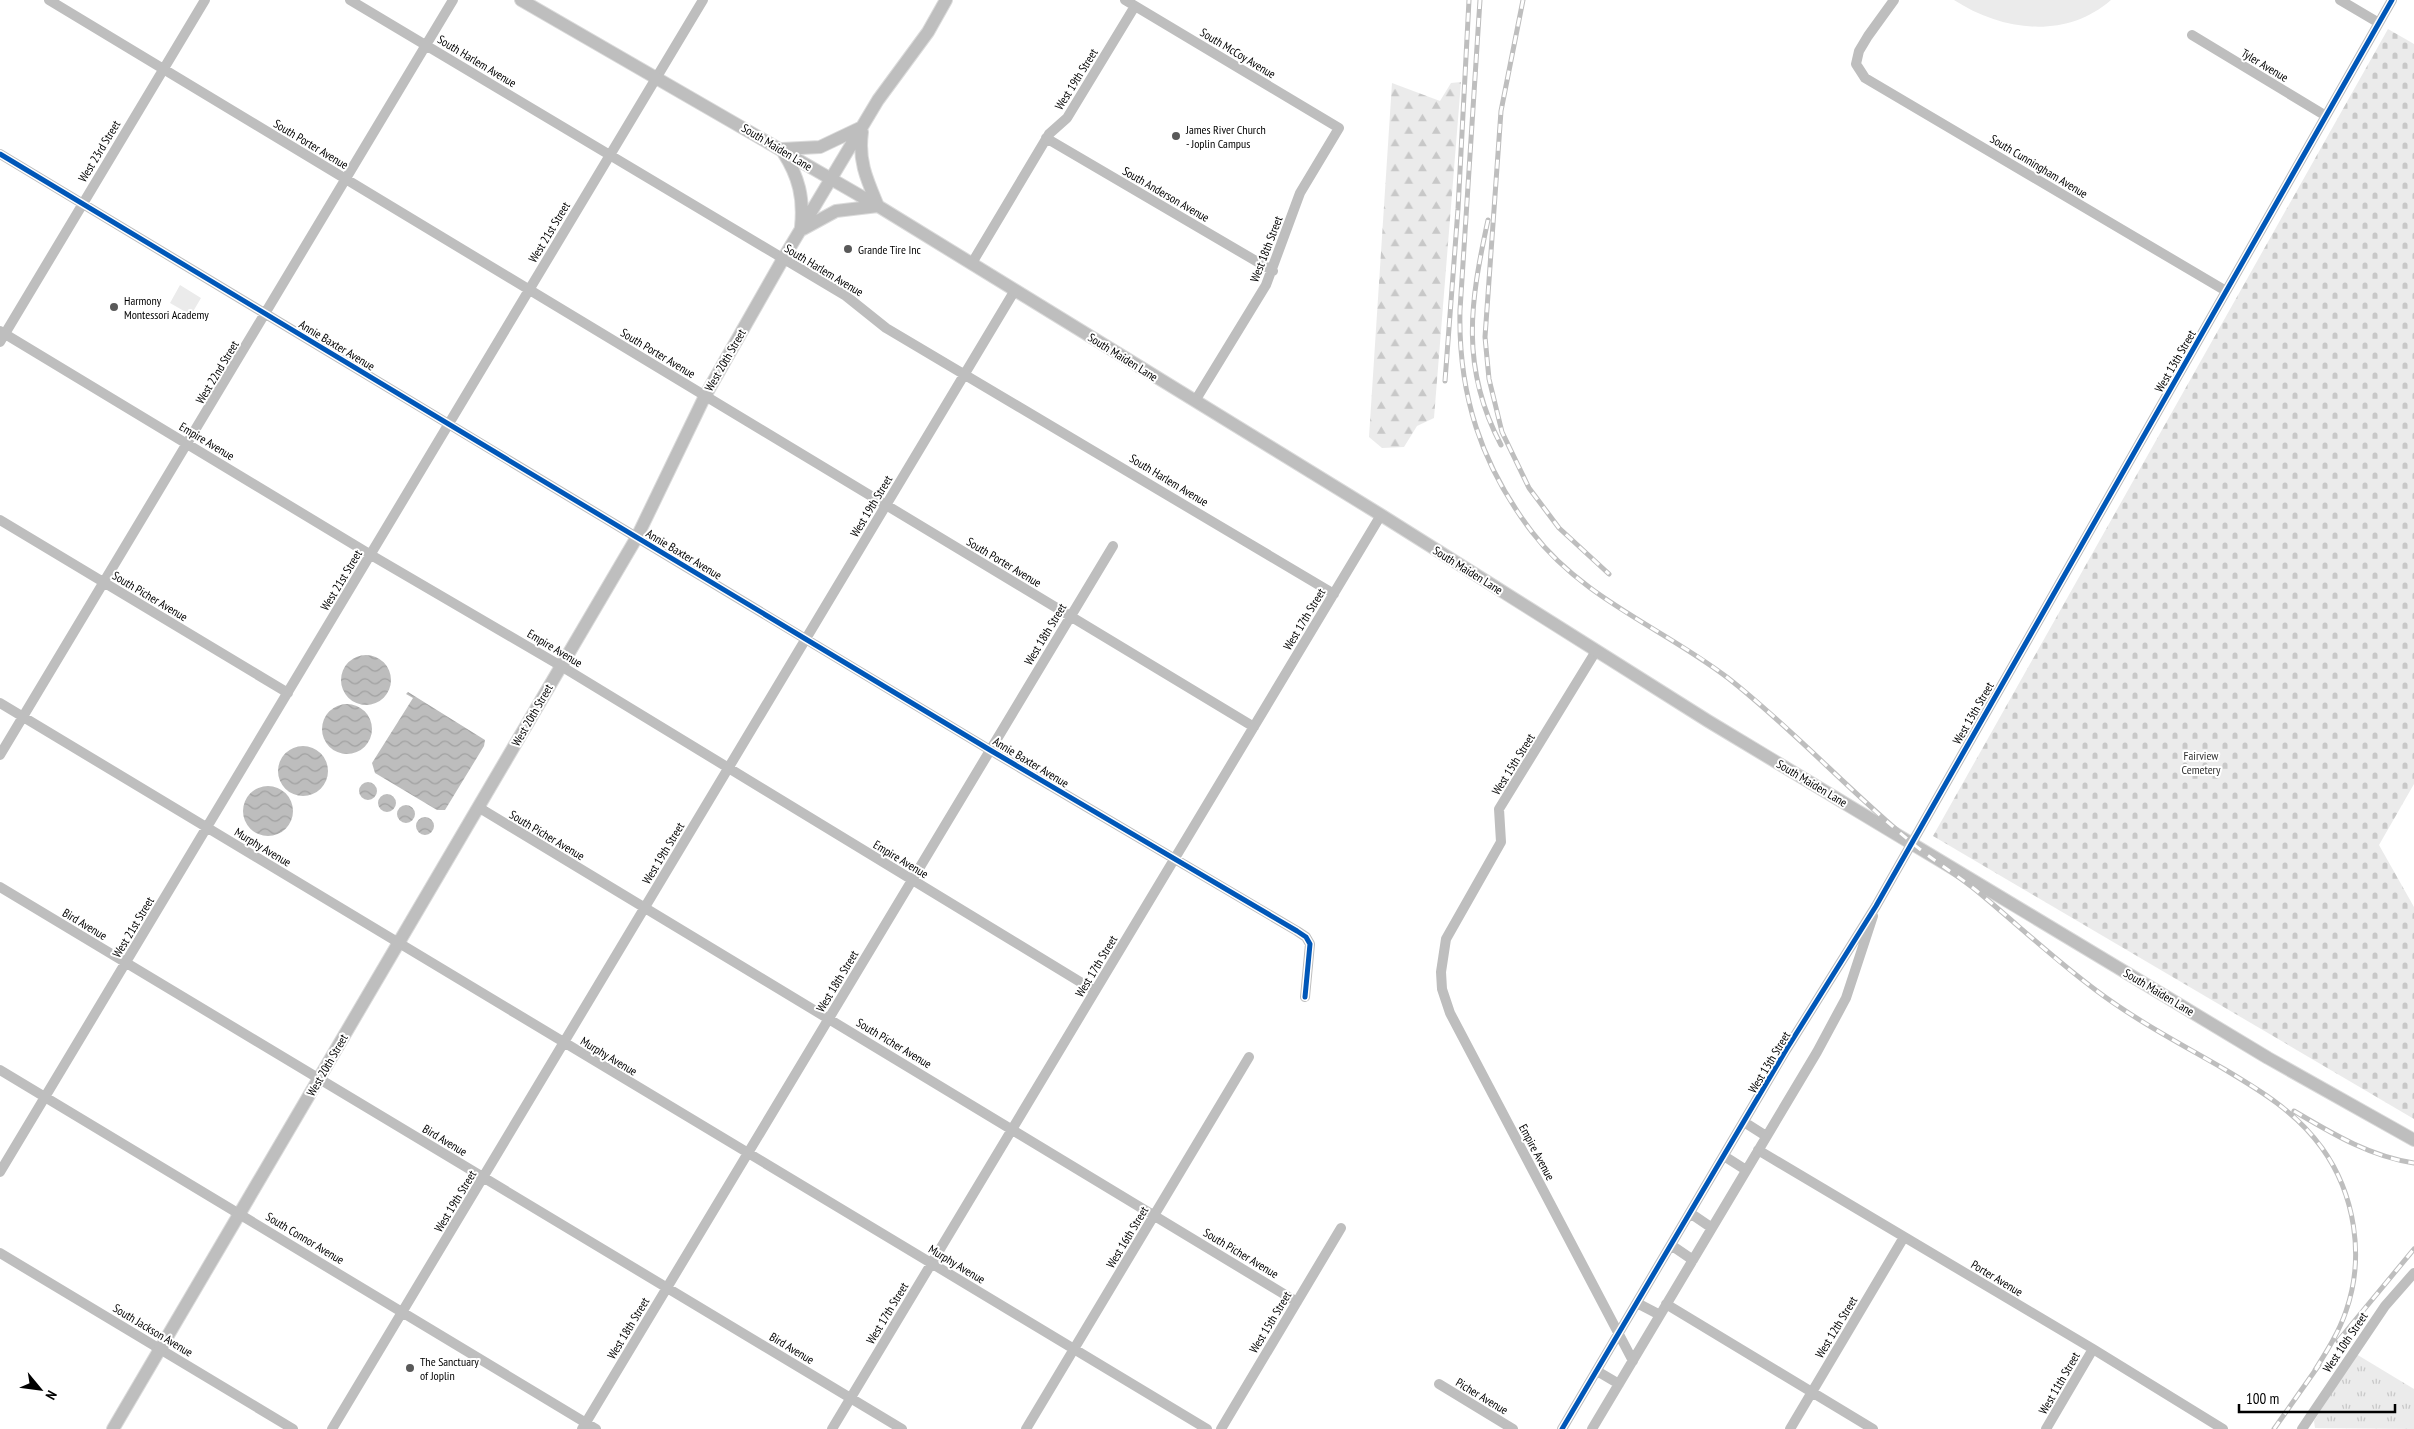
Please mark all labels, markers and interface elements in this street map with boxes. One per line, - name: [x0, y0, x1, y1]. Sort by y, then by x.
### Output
- street label: South McCoy Avenue: [1197, 25, 1279, 81]
- street label: South Harlem Avenue: [435, 32, 519, 90]
- street label: West 19th Street: [1051, 45, 1101, 112]
- street label: Tyler Avenue: [2239, 45, 2291, 85]
- street label: South Porter Avenue: [271, 116, 351, 172]
- street label: West 23rd Street: [75, 117, 124, 185]
- street label: South Maiden Lane: [739, 120, 815, 174]
- place label: James River Church - Joplin Campus: [1185, 122, 1266, 151]
- marker: James River Church - Joplin Campus: [1170, 130, 1182, 142]
- street label: South Cunningham Avenue: [1987, 131, 2091, 201]
- street label: South Anderson Avenue: [1120, 163, 1212, 225]
- street label: West 21st Street: [525, 198, 573, 265]
- street label: West 18th Street: [1247, 213, 1286, 284]
- street label: South Harlem Avenue: [782, 241, 866, 299]
- place label: Grande Tire Inc: [858, 242, 921, 257]
- marker: Grande Tire Inc: [842, 243, 854, 255]
- place label: Harmony Montessori Academy: [124, 293, 209, 322]
- marker: Harmony Montessori Academy: [108, 301, 120, 313]
- street label: Annie Baxter Avenue: [296, 316, 378, 374]
- street label: South Porter Avenue: [618, 325, 698, 381]
- street label: West 20th Street: [701, 326, 749, 394]
- street label: West 13th Street: [2151, 327, 2199, 395]
- street label: South Maiden Lane: [1085, 330, 1161, 384]
- street label: West 22nd Street: [192, 337, 242, 406]
- street label: Empire Avenue: [177, 419, 237, 463]
- street label: South Harlem Avenue: [1127, 451, 1211, 509]
- street label: West 19th Street: [847, 472, 896, 540]
- street label: Annie Baxter Avenue: [643, 525, 725, 583]
- street label: South Porter Avenue: [964, 534, 1044, 590]
- street label: South Maiden Lane: [1430, 543, 1506, 597]
- street label: West 21st Street: [317, 546, 365, 613]
- street label: South Picher Avenue: [110, 568, 190, 624]
- street label: West 17th Street: [1280, 585, 1329, 653]
- street label: West 18th Street: [1021, 600, 1070, 668]
- street label: Empire Avenue: [525, 626, 585, 670]
- street label: West 13th Street: [1949, 679, 1997, 747]
- street label: West 20th Street: [508, 681, 556, 749]
- street label: West 15th Street: [1488, 730, 1538, 797]
- street label: Annie Baxter Avenue: [990, 733, 1072, 791]
- park label: Fairview Cemetery: [2182, 748, 2221, 777]
- street label: South Maiden Lane: [1774, 756, 1850, 810]
- street label: South Picher Avenue: [507, 807, 587, 863]
- street label: West 19th Street: [639, 819, 688, 887]
- street label: Murphy Avenue: [232, 824, 294, 870]
- street label: Empire Avenue: [871, 837, 931, 881]
- street label: West 21st Street: [109, 893, 157, 960]
- street label: Bird Avenue: [60, 905, 110, 943]
- street label: West 17th Street: [1072, 932, 1121, 1000]
- street label: West 18th Street: [813, 947, 862, 1015]
- street label: South Maiden Lane: [2121, 965, 2197, 1019]
- street label: South Picher Avenue: [854, 1015, 934, 1071]
- street label: West 13th Street: [1745, 1028, 1794, 1096]
- street label: West 20th Street: [303, 1031, 351, 1099]
- street label: Murphy Avenue: [578, 1033, 640, 1079]
- street label: Bird Avenue: [420, 1121, 470, 1159]
- street label: Empire Avenue: [1516, 1121, 1558, 1183]
- street label: West 19th Street: [431, 1167, 480, 1235]
- street label: West 16th Street: [1103, 1203, 1152, 1271]
- street label: South Connor Avenue: [263, 1209, 347, 1267]
- street label: South Picher Avenue: [1201, 1225, 1281, 1281]
- street label: Murphy Avenue: [926, 1241, 988, 1287]
- street label: Porter Avenue: [1968, 1257, 2026, 1299]
- street label: West 17th Street: [863, 1279, 912, 1347]
- street label: West 15th Street: [1246, 1288, 1295, 1356]
- street label: West 12th Street: [1812, 1293, 1861, 1361]
- street label: West 18th Street: [604, 1294, 653, 1362]
- street label: South Jackson Avenue: [110, 1300, 196, 1360]
- street label: West 10th Street: [2319, 1309, 2371, 1375]
- street label: Bird Avenue: [767, 1329, 817, 1367]
- street label: West 11th Street: [2035, 1349, 2083, 1417]
- place label: The Sanctuary of Joplin: [420, 1354, 479, 1383]
- marker: The Sanctuary of Joplin: [404, 1362, 416, 1374]
- north arrow: [15, 1364, 65, 1414]
- street label: Picher Avenue: [1453, 1375, 1511, 1417]
- scale bar: [2239, 1382, 2395, 1414]
- text: N: [42, 1388, 61, 1403]
- text: 100 m: [2246, 1389, 2279, 1408]

